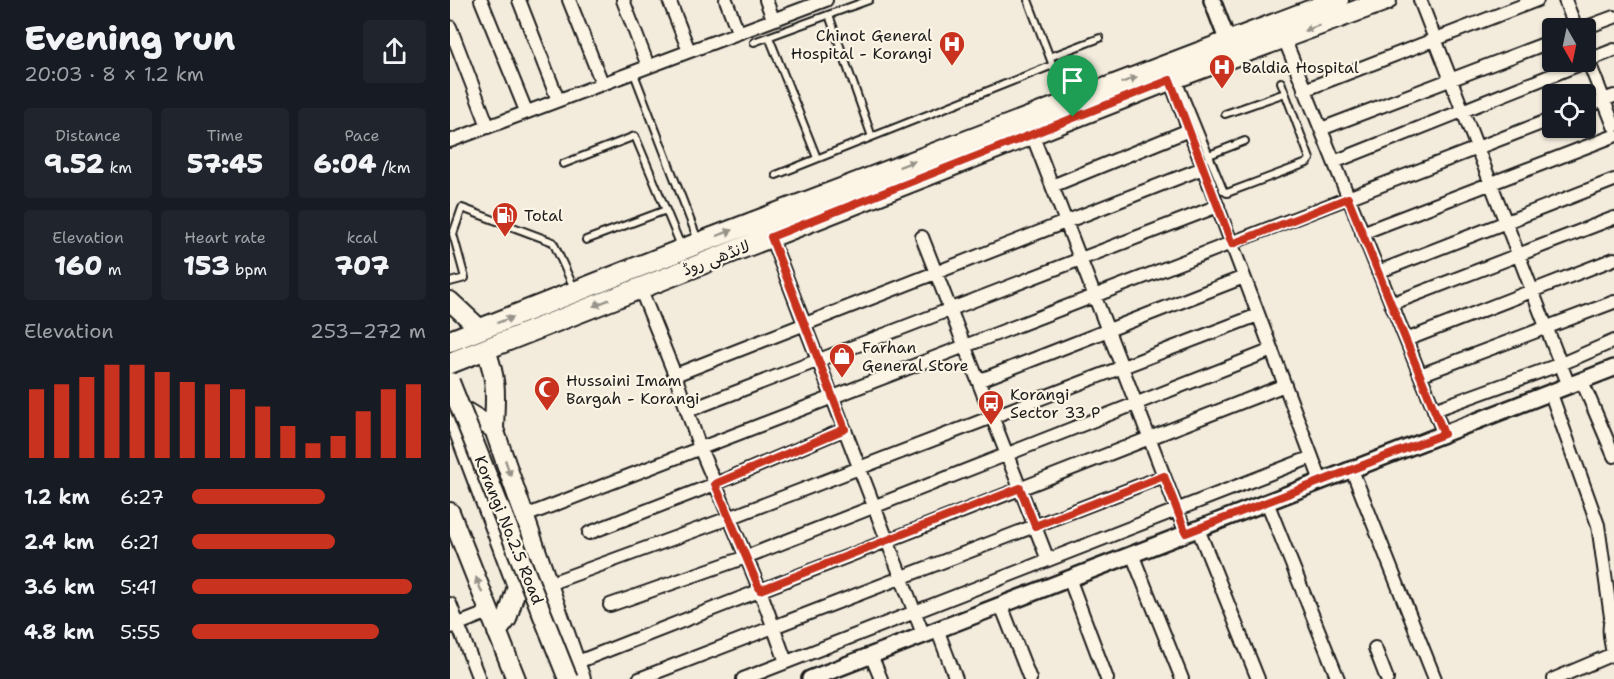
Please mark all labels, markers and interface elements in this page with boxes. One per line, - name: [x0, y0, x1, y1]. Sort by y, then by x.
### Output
- text: Evening run: [24, 16, 235, 61]
- north arrow: [1542, 18, 1596, 72]
- map controls: [1542, 18, 1596, 138]
- button: share: [363, 20, 426, 83]
- one-way arrow: [1303, 23, 1321, 33]
- place label: Chinot General Hospital - Korangi: [791, 25, 932, 64]
- hospital icon: Chinot General Hospital - Korangi: [937, 29, 967, 67]
- hospital icon: Baldia Hospital: [1207, 52, 1237, 90]
- pin: [1047, 55, 1098, 117]
- place label: Baldia Hospital: [1242, 57, 1359, 78]
- text: 20:03 · 8 × 1.2 km: [24, 61, 204, 87]
- icon: arrive: [1056, 64, 1089, 97]
- one-way arrow: [1120, 75, 1138, 84]
- button: locate: [1542, 84, 1596, 138]
- text: Distance: [55, 125, 121, 146]
- text: Time: [207, 125, 243, 146]
- text: Pace: [344, 125, 380, 146]
- text: 9.52: [44, 146, 104, 181]
- text: 57:45: [187, 146, 263, 181]
- text: 6:04: [314, 146, 376, 181]
- text: km: [104, 157, 132, 178]
- text: /km: [376, 157, 411, 178]
- one-way arrow: [899, 158, 917, 168]
- fuel station icon: Total: [490, 200, 520, 238]
- place label: Total: [524, 205, 563, 226]
- text: Elevation: [52, 227, 124, 248]
- text: Heart rate: [184, 227, 266, 248]
- text: kcal: [346, 227, 378, 248]
- one-way arrow: [716, 228, 734, 237]
- street label: لانڈھی روڈ: [679, 236, 753, 280]
- text: 160: [54, 248, 102, 283]
- text: 153: [183, 248, 229, 283]
- text: 707: [335, 248, 389, 283]
- text: m: [102, 259, 122, 280]
- text: bpm: [229, 259, 267, 280]
- one-way arrow: [592, 299, 610, 309]
- one-way arrow: [496, 314, 514, 324]
- text: Elevation: [24, 318, 114, 344]
- text: 253–272 m: [310, 318, 426, 344]
- place label: Farhan General Store: [862, 337, 969, 376]
- shop icon: Farhan General Store: [827, 341, 857, 379]
- place label: Hussaini Imam Bargah - Korangi: [566, 370, 700, 409]
- mosque icon: Hussaini Imam Bargah - Korangi: [532, 374, 562, 412]
- place label: Korangi Sector 33 P: [1010, 384, 1100, 423]
- bus stop icon: Korangi Sector 33 P: [976, 388, 1006, 426]
- street label: Korangi No.2.5 Road: [470, 452, 548, 608]
- one-way arrow: [503, 459, 513, 477]
- text: 1.2 km: [24, 484, 90, 510]
- text: 6:27: [120, 484, 164, 510]
- text: 2.4 km: [24, 529, 94, 555]
- text: 6:21: [120, 529, 159, 555]
- text: 3.6 km: [24, 574, 95, 600]
- text: 5:41: [120, 574, 157, 600]
- one-way arrow: [474, 576, 484, 594]
- text: 4.8 km: [24, 619, 94, 645]
- text: 5:55: [120, 619, 160, 645]

